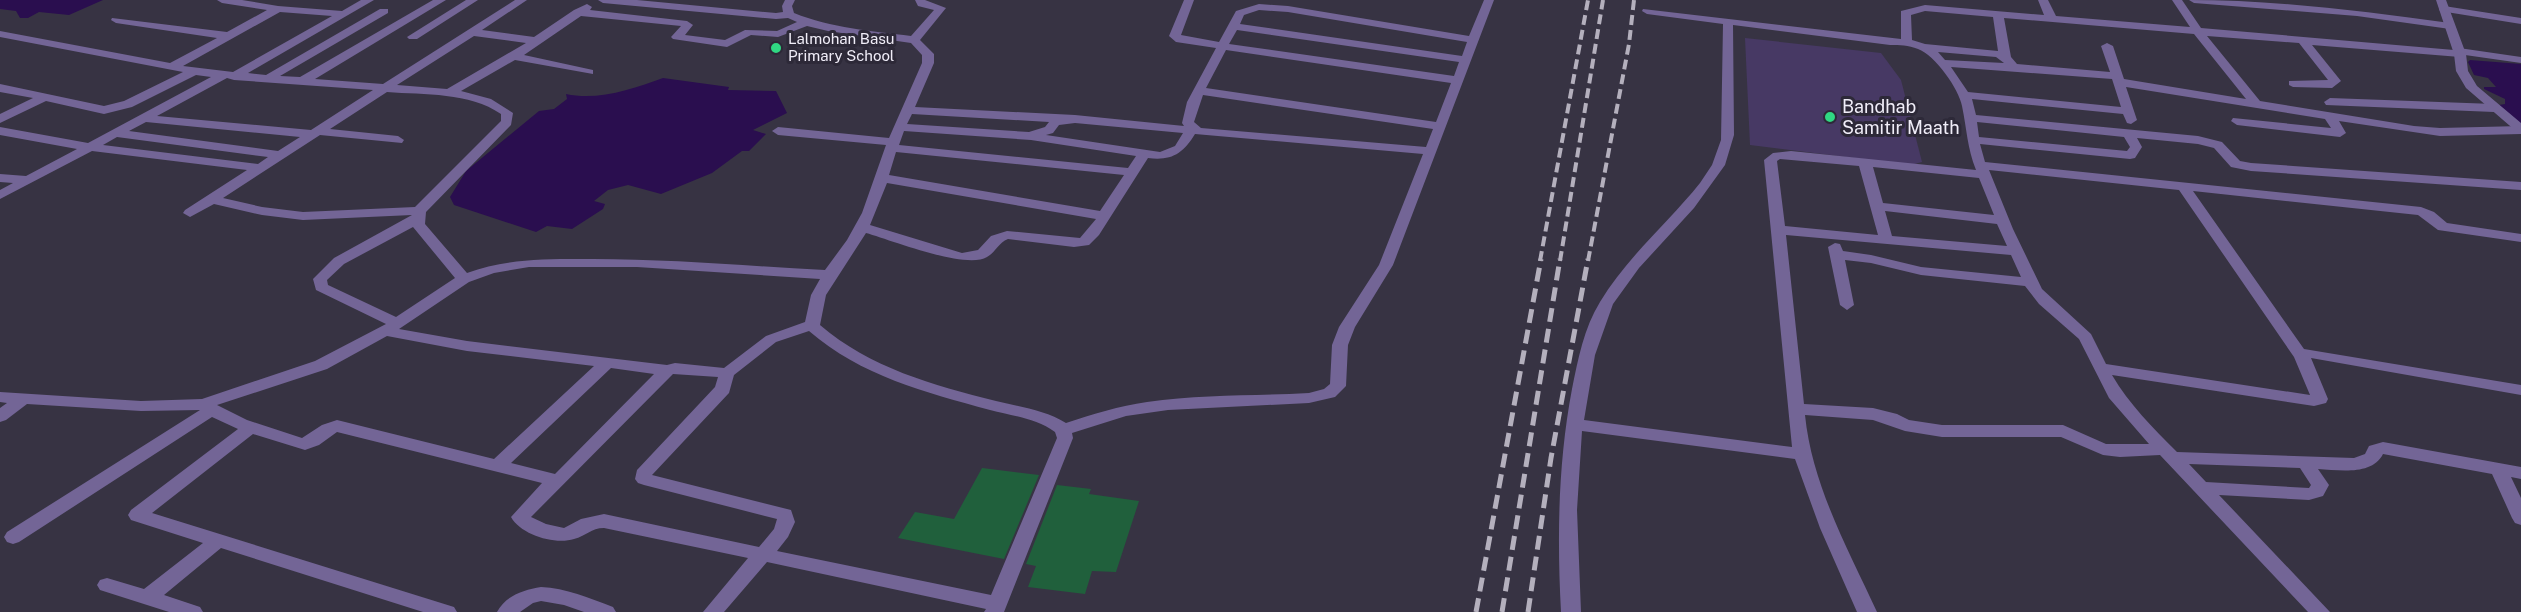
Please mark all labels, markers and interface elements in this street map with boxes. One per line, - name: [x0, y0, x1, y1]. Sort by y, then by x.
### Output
- place label: Lalmohan Basu Primary School: [788, 30, 894, 64]
- marker: Lalmohan Basu Primary School: [769, 41, 783, 55]
- place label: Bandhab Samitir Maath: [1842, 96, 1960, 138]
- marker: Bandhab Samitir Maath: [1823, 110, 1837, 124]

